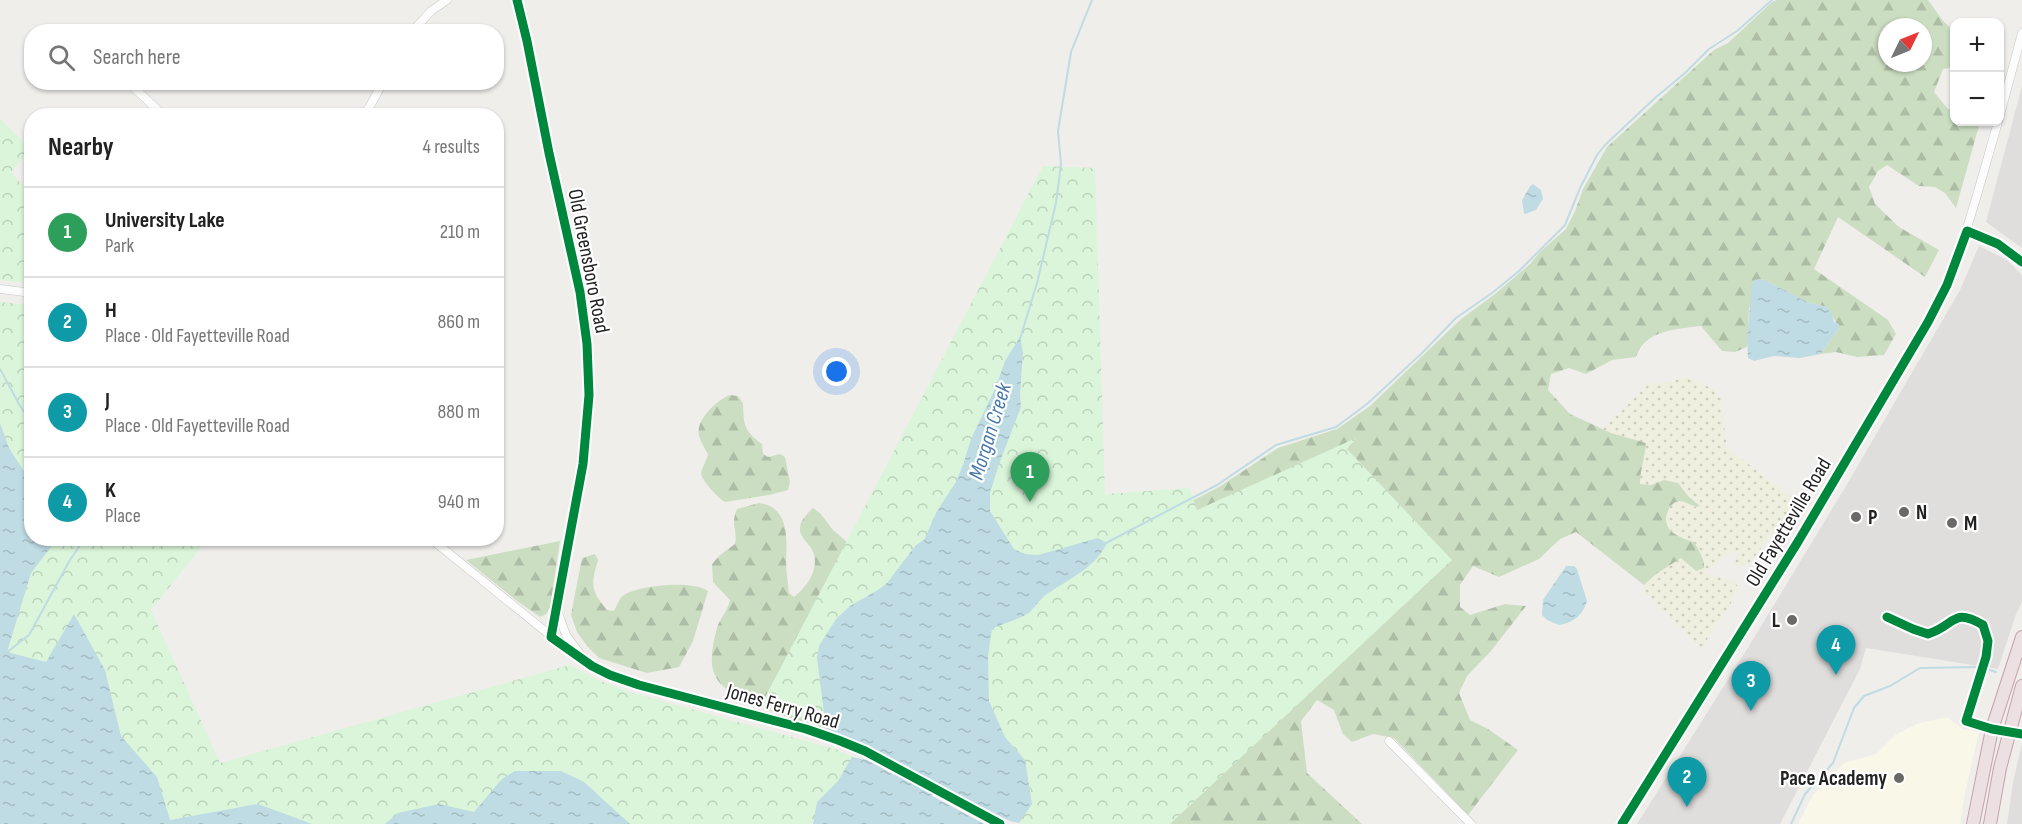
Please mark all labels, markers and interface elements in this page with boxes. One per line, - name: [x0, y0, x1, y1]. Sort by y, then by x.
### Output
- north arrow: [1878, 18, 1932, 72]
- map controls: [1950, 18, 2004, 126]
- button: +: [1950, 18, 2004, 72]
- search box: [24, 24, 504, 90]
- icon: search: [45, 41, 78, 74]
- text: Search here: [93, 44, 180, 71]
- button: −: [1950, 72, 2004, 126]
- text: Nearby: [48, 132, 114, 163]
- text: 4 results: [423, 135, 480, 159]
- street label: Old Greensboro Road: [562, 187, 615, 335]
- text: University Lake: [105, 207, 225, 234]
- text: 1: [64, 220, 71, 244]
- text: 210 m: [440, 220, 480, 244]
- text: Park: [105, 234, 134, 258]
- text: H: [105, 297, 117, 324]
- text: 2: [63, 310, 72, 334]
- text: 860 m: [438, 310, 480, 334]
- text: Place · Old Fayetteville Road: [105, 324, 290, 348]
- your location: [822, 357, 851, 386]
- water label: Morgan Creek: [963, 379, 1018, 483]
- text: J: [105, 387, 110, 414]
- text: 3: [63, 400, 72, 424]
- text: 880 m: [438, 400, 480, 424]
- text: Place · Old Fayetteville Road: [105, 414, 290, 438]
- pin: 1: [1010, 452, 1050, 502]
- street label: Old Fayetteville Road: [1740, 453, 1837, 591]
- text: K: [105, 477, 116, 504]
- text: 4: [63, 490, 72, 514]
- text: 940 m: [438, 490, 480, 514]
- place label: N: [1916, 500, 1927, 525]
- text: Place: [105, 504, 141, 528]
- place label: P: [1868, 505, 1878, 530]
- marker: N: [1897, 505, 1911, 519]
- marker: P: [1849, 510, 1863, 524]
- place label: M: [1964, 511, 1977, 536]
- marker: M: [1945, 516, 1959, 530]
- place label: L: [1772, 608, 1780, 633]
- marker: L: [1785, 613, 1799, 627]
- pin: 4: [1816, 626, 1856, 675]
- pin: 3: [1732, 662, 1770, 711]
- street label: Jones Ferry Road: [723, 678, 842, 734]
- pin: 2: [1668, 758, 1706, 807]
- place label: Pace Academy: [1780, 766, 1887, 791]
- marker: Pace Academy: [1892, 771, 1906, 785]

